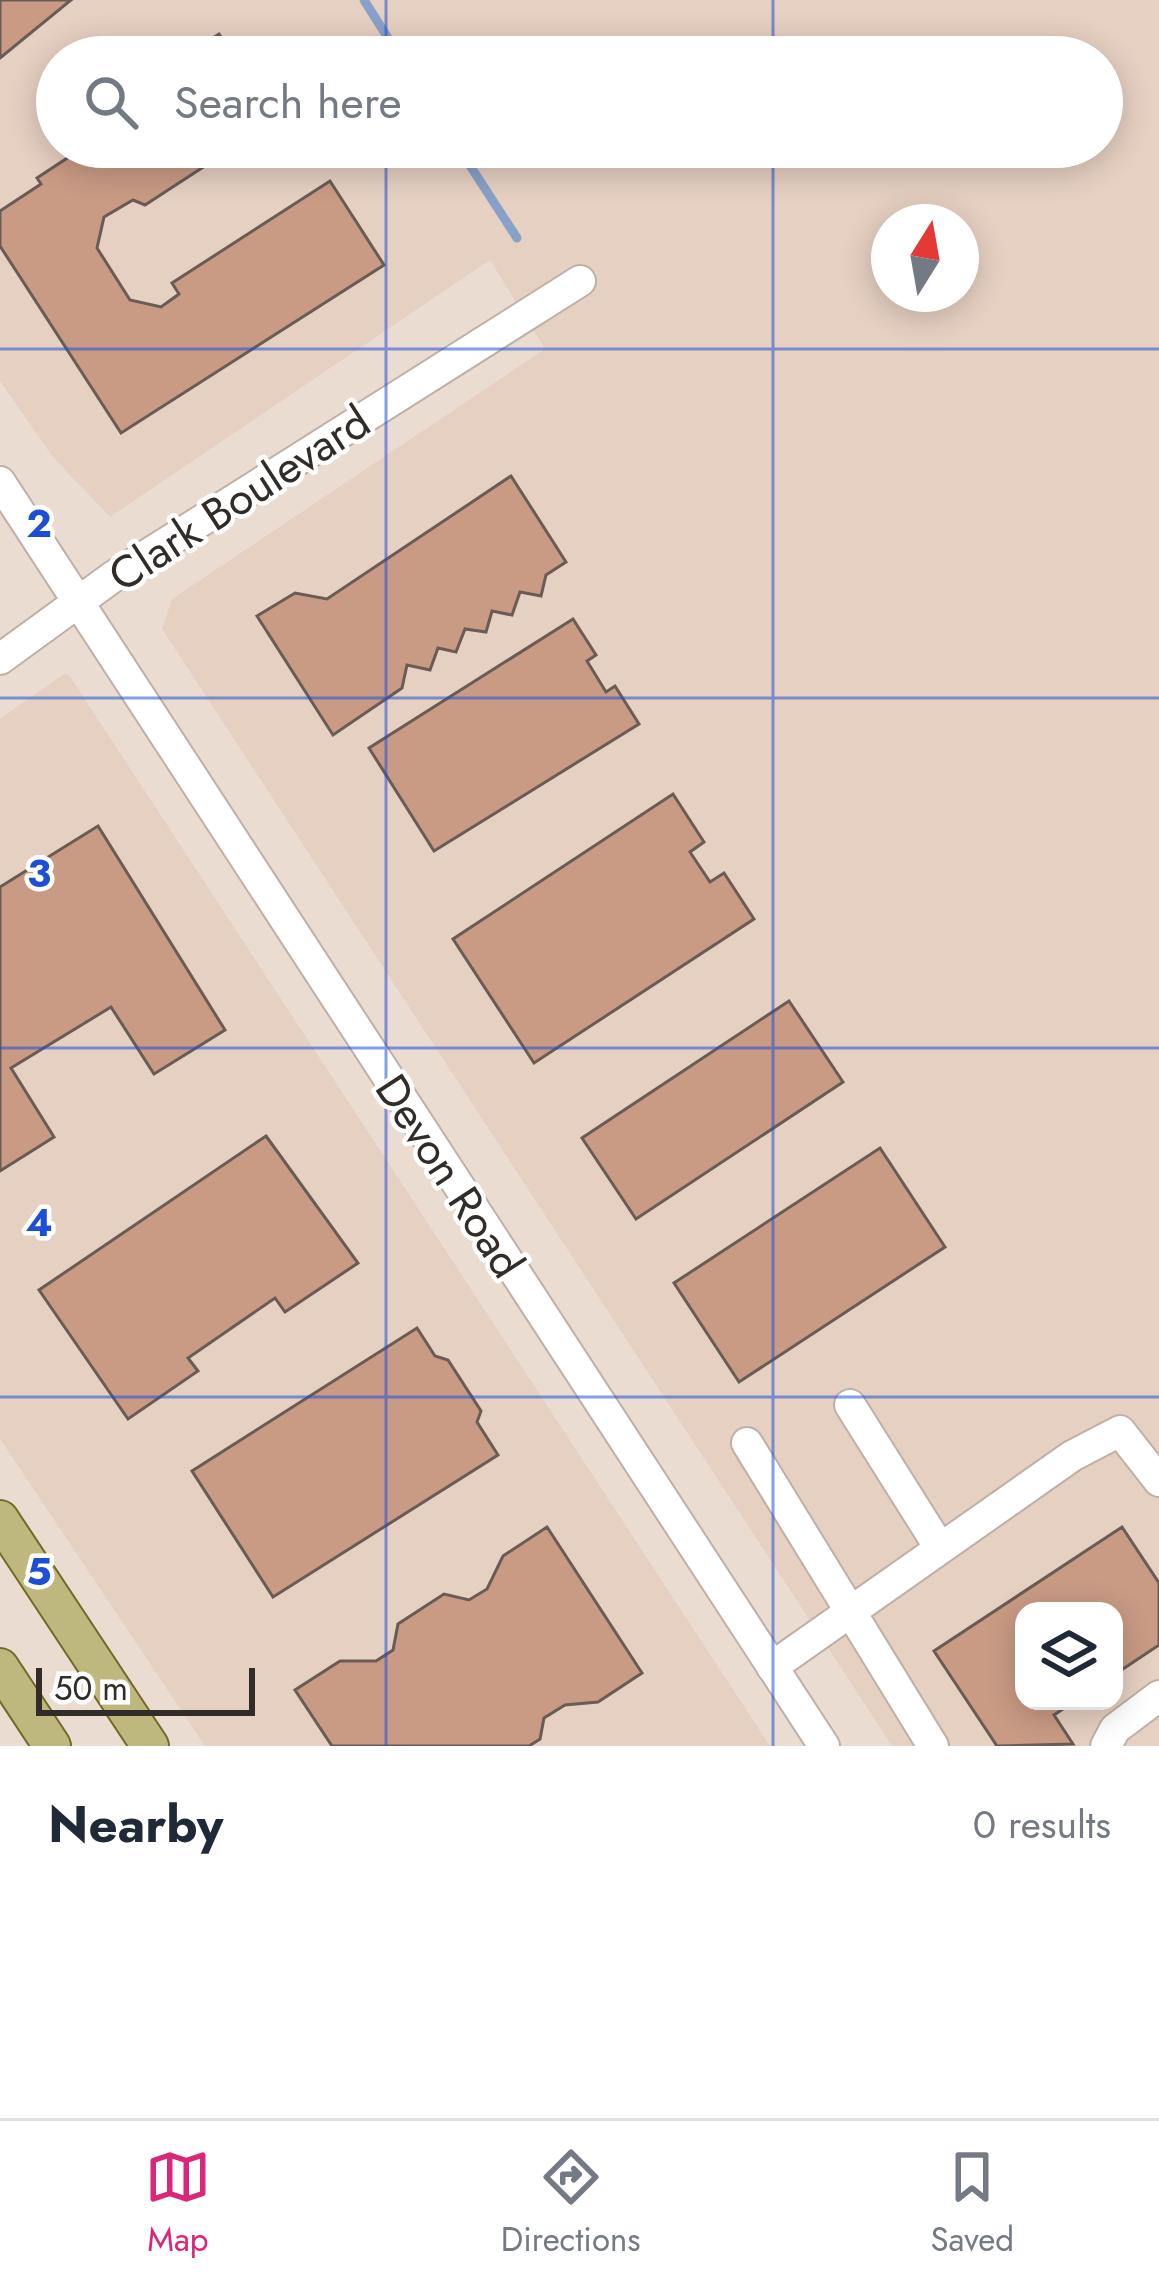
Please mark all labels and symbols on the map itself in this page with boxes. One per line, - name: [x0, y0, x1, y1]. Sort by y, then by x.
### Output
- north arrow: [871, 204, 979, 312]
- street label: Clark Boulevard: [96, 389, 383, 607]
- text: 2: [26, 495, 52, 552]
- text: 3: [27, 845, 51, 902]
- street label: Devon Road: [359, 1062, 540, 1291]
- text: 4: [25, 1194, 53, 1251]
- text: 5: [26, 1543, 52, 1600]
- scale bar: [36, 1662, 255, 1715]

